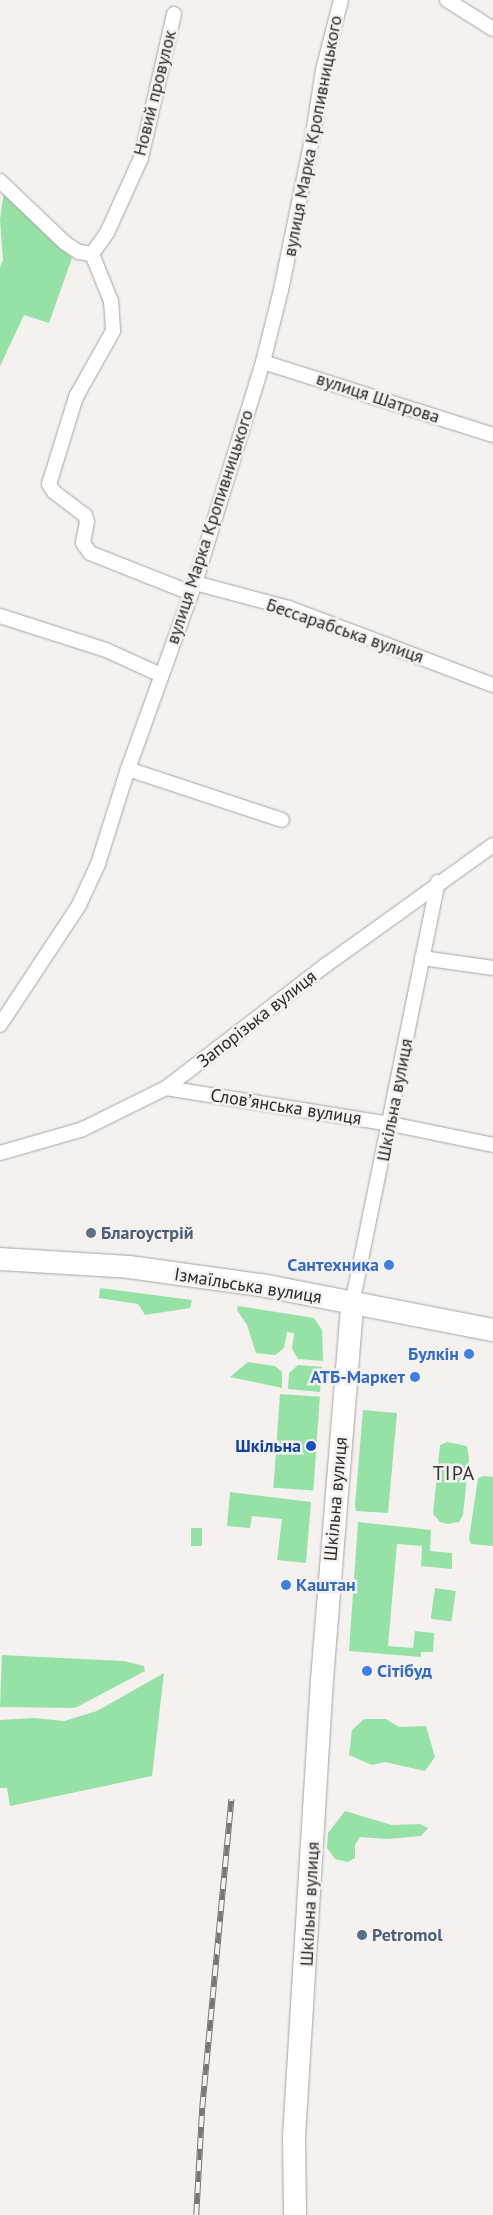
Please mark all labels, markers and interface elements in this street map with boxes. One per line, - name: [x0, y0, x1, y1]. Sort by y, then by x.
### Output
- street label: вулиця Марка Кропивницького: [279, 14, 347, 258]
- street label: Новий провулок: [129, 28, 181, 158]
- street label: вулиця Шатрова: [314, 368, 442, 428]
- street label: вулиця Марка Кропивницького: [162, 407, 258, 647]
- street label: Бессарабська вулиця: [263, 594, 427, 668]
- street label: Запорізька вулиця: [193, 966, 321, 1072]
- street label: Шкільна вулиця: [373, 1037, 417, 1163]
- street label: Словʼянська вулиця: [209, 1084, 363, 1130]
- place label: Благоустрій: [101, 1222, 194, 1244]
- marker: Благоустрій: [85, 1227, 97, 1239]
- place label: Сантехника: [287, 1254, 379, 1276]
- marker: Сантехника: [383, 1259, 395, 1271]
- street label: Ізмаїльська вулиця: [173, 1264, 323, 1308]
- place label: Булкін: [408, 1343, 459, 1365]
- marker: Булкін: [463, 1348, 475, 1360]
- place label: АТБ-Маркет: [310, 1366, 405, 1388]
- marker: АТБ-Маркет: [409, 1371, 421, 1383]
- place label: Шкільна: [235, 1435, 301, 1457]
- street label: Шкільна вулиця: [320, 1436, 352, 1562]
- marker: Шкільна: [305, 1440, 317, 1452]
- district label: ТІРА: [432, 1461, 476, 1485]
- place label: Каштан: [296, 1574, 356, 1596]
- marker: Каштан: [280, 1579, 292, 1591]
- place label: Сітібуд: [377, 1660, 432, 1682]
- marker: Сітібуд: [361, 1665, 373, 1677]
- street label: Шкільна вулиця: [296, 1841, 324, 1967]
- place label: Petromol: [372, 1924, 443, 1946]
- marker: Petromol: [356, 1929, 368, 1941]

